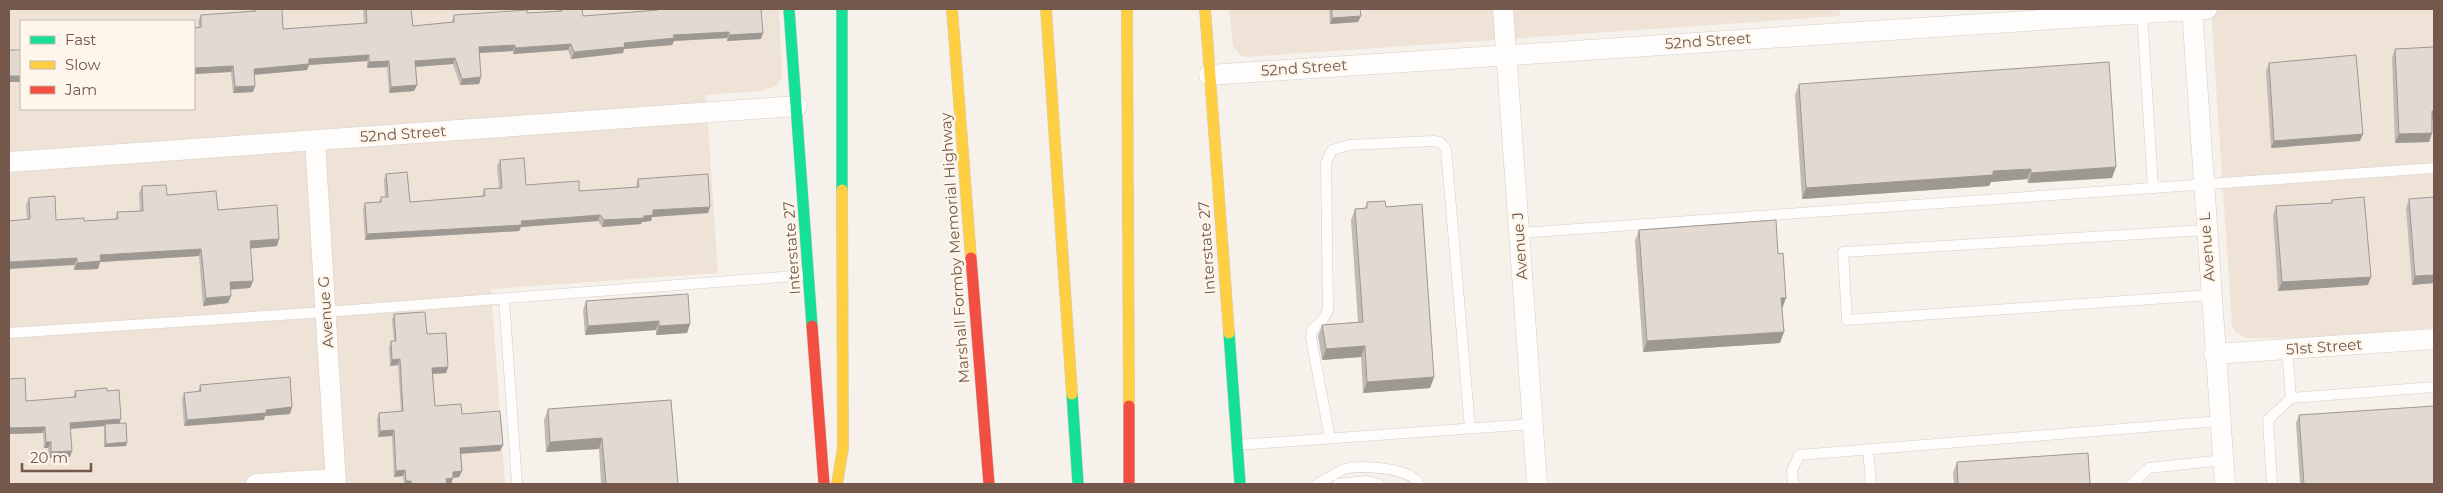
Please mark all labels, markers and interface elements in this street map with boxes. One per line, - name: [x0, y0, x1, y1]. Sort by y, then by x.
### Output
- legend: [20, 20, 195, 110]
- street label: 52nd Street: [1664, 28, 1752, 53]
- text: Fast: [65, 30, 96, 49]
- text: Slow: [65, 55, 101, 74]
- street label: 52nd Street: [1260, 55, 1348, 80]
- text: Jam: [64, 80, 97, 99]
- street label: Marshall Formby Memorial Highway: [935, 111, 973, 384]
- street label: 52nd Street: [359, 121, 447, 146]
- street label: Interstate 27: [779, 201, 804, 295]
- street label: Interstate 27: [1194, 201, 1219, 295]
- street label: Avenue J: [1508, 211, 1531, 281]
- street label: Avenue L: [2195, 212, 2218, 282]
- street label: Avenue G: [314, 275, 337, 349]
- street label: 51st Street: [2285, 334, 2363, 359]
- scale bar: [22, 440, 91, 472]
- text: 20 m: [30, 448, 68, 467]

